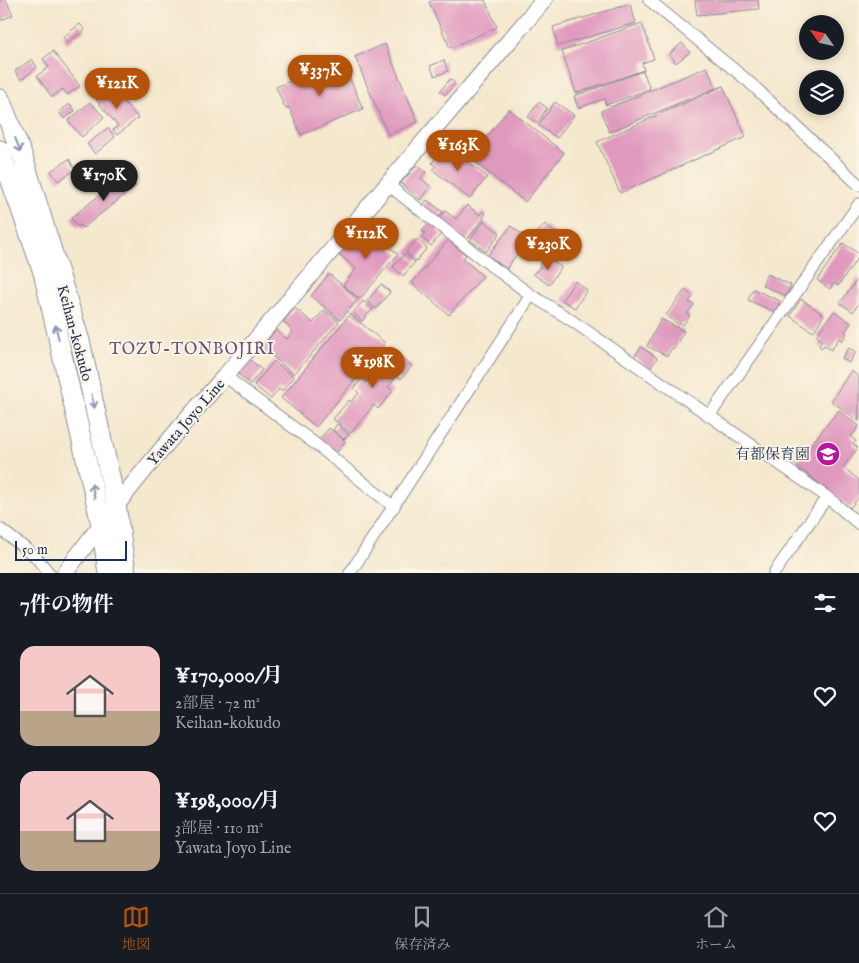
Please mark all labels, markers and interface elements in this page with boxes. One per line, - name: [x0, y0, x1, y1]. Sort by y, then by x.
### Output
- north arrow: [799, 15, 844, 60]
- map controls: [799, 15, 844, 115]
- pin: ¥337K: [285, 54, 355, 97]
- text: ¥337K: [299, 61, 341, 81]
- pin: ¥121K: [82, 68, 152, 110]
- button: layers: [799, 70, 844, 115]
- text: ¥121K: [96, 74, 138, 94]
- pin: ¥163K: [423, 130, 493, 172]
- one-way arrow: [14, 136, 23, 152]
- text: ¥163K: [437, 136, 479, 156]
- pin: ¥170K: [69, 160, 139, 202]
- text: ¥170K: [82, 166, 126, 186]
- pin: ¥112K: [331, 218, 401, 260]
- text: ¥112K: [345, 224, 387, 244]
- pin: ¥230K: [513, 228, 583, 271]
- text: ¥230K: [526, 235, 570, 255]
- street label: Keihan-kokudo: [53, 283, 97, 383]
- one-way arrow: [52, 325, 61, 341]
- district label: TOZU-TONBOJIRI: [109, 340, 275, 360]
- pin: ¥198K: [338, 346, 408, 389]
- text: ¥198K: [352, 353, 394, 373]
- street label: Yawata Joyo Line: [143, 375, 229, 470]
- one-way arrow: [89, 393, 98, 409]
- school or university icon: 有都保育園: [815, 441, 841, 467]
- place label: 有都保育園: [735, 445, 810, 464]
- one-way arrow: [88, 483, 97, 499]
- scale bar: [15, 538, 128, 561]
- text: 50 m: [22, 541, 48, 559]
- icon: filters: [811, 589, 839, 617]
- text: 7件の物件: [20, 592, 114, 619]
- text: ¥170,000/月: [175, 663, 283, 690]
- icon: home: [60, 666, 120, 726]
- icon: heart: [811, 682, 839, 710]
- text: 2部屋 · 72 m²: [175, 694, 260, 714]
- text: Keihan-kokudo: [175, 714, 281, 734]
- text: ¥198,000/月: [175, 788, 280, 815]
- icon: home: [60, 791, 120, 851]
- icon: heart: [811, 807, 839, 835]
- text: 3部屋 · 110 m²: [175, 819, 264, 839]
- text: Yawata Joyo Line: [175, 839, 291, 859]
- tab: 地図: [122, 903, 150, 954]
- tab: 保存済み: [394, 903, 450, 954]
- tab: ホーム: [695, 903, 737, 954]

